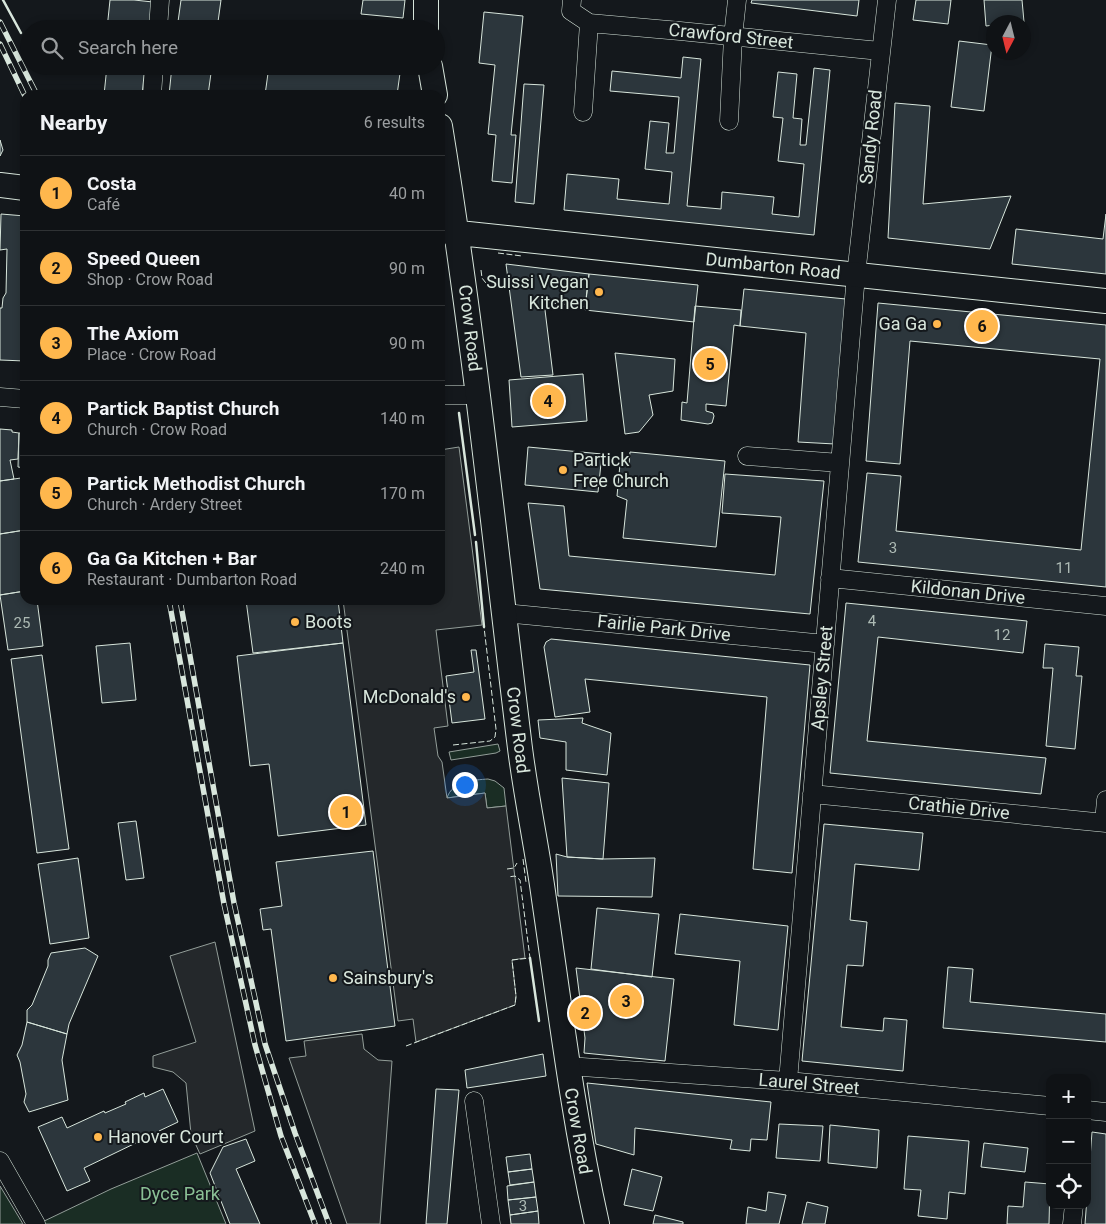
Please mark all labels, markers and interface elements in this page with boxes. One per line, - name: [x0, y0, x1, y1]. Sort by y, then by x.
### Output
- north arrow: [986, 15, 1031, 60]
- street label: Crawford Street: [668, 19, 795, 53]
- search box: [20, 20, 445, 75]
- icon: search: [38, 34, 66, 62]
- text: Search here: [78, 36, 178, 59]
- street label: Sandy Road: [855, 89, 886, 185]
- text: Nearby: [40, 111, 107, 135]
- text: 6 results: [364, 113, 425, 132]
- text: Costa: [87, 172, 137, 195]
- text: 1: [51, 184, 61, 203]
- text: 40 m: [389, 184, 425, 203]
- text: Café: [87, 195, 120, 214]
- text: Speed Queen: [87, 247, 200, 270]
- street label: Dumbarton Road: [704, 248, 842, 283]
- text: 2: [51, 259, 61, 278]
- text: 90 m: [389, 259, 425, 278]
- text: Shop · Crow Road: [87, 270, 213, 289]
- place label: Suissi Vegan Kitchen: [486, 271, 589, 313]
- street label: Crow Road: [455, 283, 486, 372]
- marker: Suissi Vegan Kitchen: [593, 286, 605, 298]
- pin: 6: [966, 307, 998, 345]
- place label: Ga Ga: [878, 313, 927, 334]
- marker: Ga Ga: [931, 318, 943, 330]
- text: The Axiom: [87, 322, 179, 345]
- text: 3: [51, 334, 61, 353]
- text: 90 m: [389, 334, 425, 353]
- text: Place · Crow Road: [87, 345, 216, 364]
- pin: 5: [694, 345, 726, 383]
- pin: 4: [532, 382, 564, 420]
- text: Partick Baptist Church: [87, 397, 279, 420]
- text: 4: [51, 409, 61, 428]
- text: 140 m: [380, 409, 425, 428]
- text: Church · Crow Road: [87, 420, 227, 439]
- place label: Partick Free Church: [573, 449, 669, 491]
- marker: Partick Free Church: [557, 464, 569, 476]
- text: Partick Methodist Church: [87, 472, 305, 495]
- text: 5: [51, 484, 61, 503]
- text: 170 m: [380, 484, 425, 503]
- text: Church · Ardery Street: [87, 495, 242, 514]
- house number: 3: [889, 539, 897, 557]
- text: Ga Ga Kitchen + Bar: [87, 547, 257, 570]
- text: 6: [51, 559, 61, 578]
- text: 240 m: [380, 559, 425, 578]
- house number: 11: [1056, 559, 1072, 577]
- text: Restaurant · Dumbarton Road: [87, 570, 297, 589]
- street label: Kildonan Drive: [910, 575, 1026, 608]
- street label: Fairlie Park Drive: [596, 610, 732, 645]
- place label: Boots: [305, 611, 352, 632]
- house number: 4: [868, 612, 877, 630]
- house number: 25: [14, 614, 30, 632]
- marker: Boots: [289, 616, 301, 628]
- street label: Apsley Street: [806, 624, 837, 731]
- house number: 12: [994, 626, 1010, 644]
- street label: Crow Road: [503, 685, 534, 774]
- place label: McDonald's: [363, 686, 456, 707]
- marker: McDonald's: [460, 691, 472, 703]
- your location: [452, 772, 478, 798]
- street label: Crathie Drive: [907, 792, 1011, 823]
- pin: 1: [330, 793, 362, 831]
- place label: Sainsbury's: [343, 967, 434, 988]
- marker: Sainsbury's: [327, 972, 339, 984]
- pin: 3: [610, 982, 642, 1020]
- pin: 2: [569, 994, 601, 1032]
- street label: Laurel Street: [758, 1069, 860, 1098]
- map controls: [1046, 1074, 1091, 1209]
- button: +: [1046, 1074, 1091, 1119]
- street label: Crow Road: [561, 1086, 596, 1176]
- button: −: [1046, 1119, 1091, 1164]
- place label: Hanover Court: [108, 1126, 224, 1147]
- marker: Hanover Court: [92, 1131, 104, 1143]
- button: locate: [1046, 1164, 1091, 1209]
- park label: Dyce Park: [140, 1183, 221, 1204]
- house number: 3: [519, 1197, 527, 1215]

